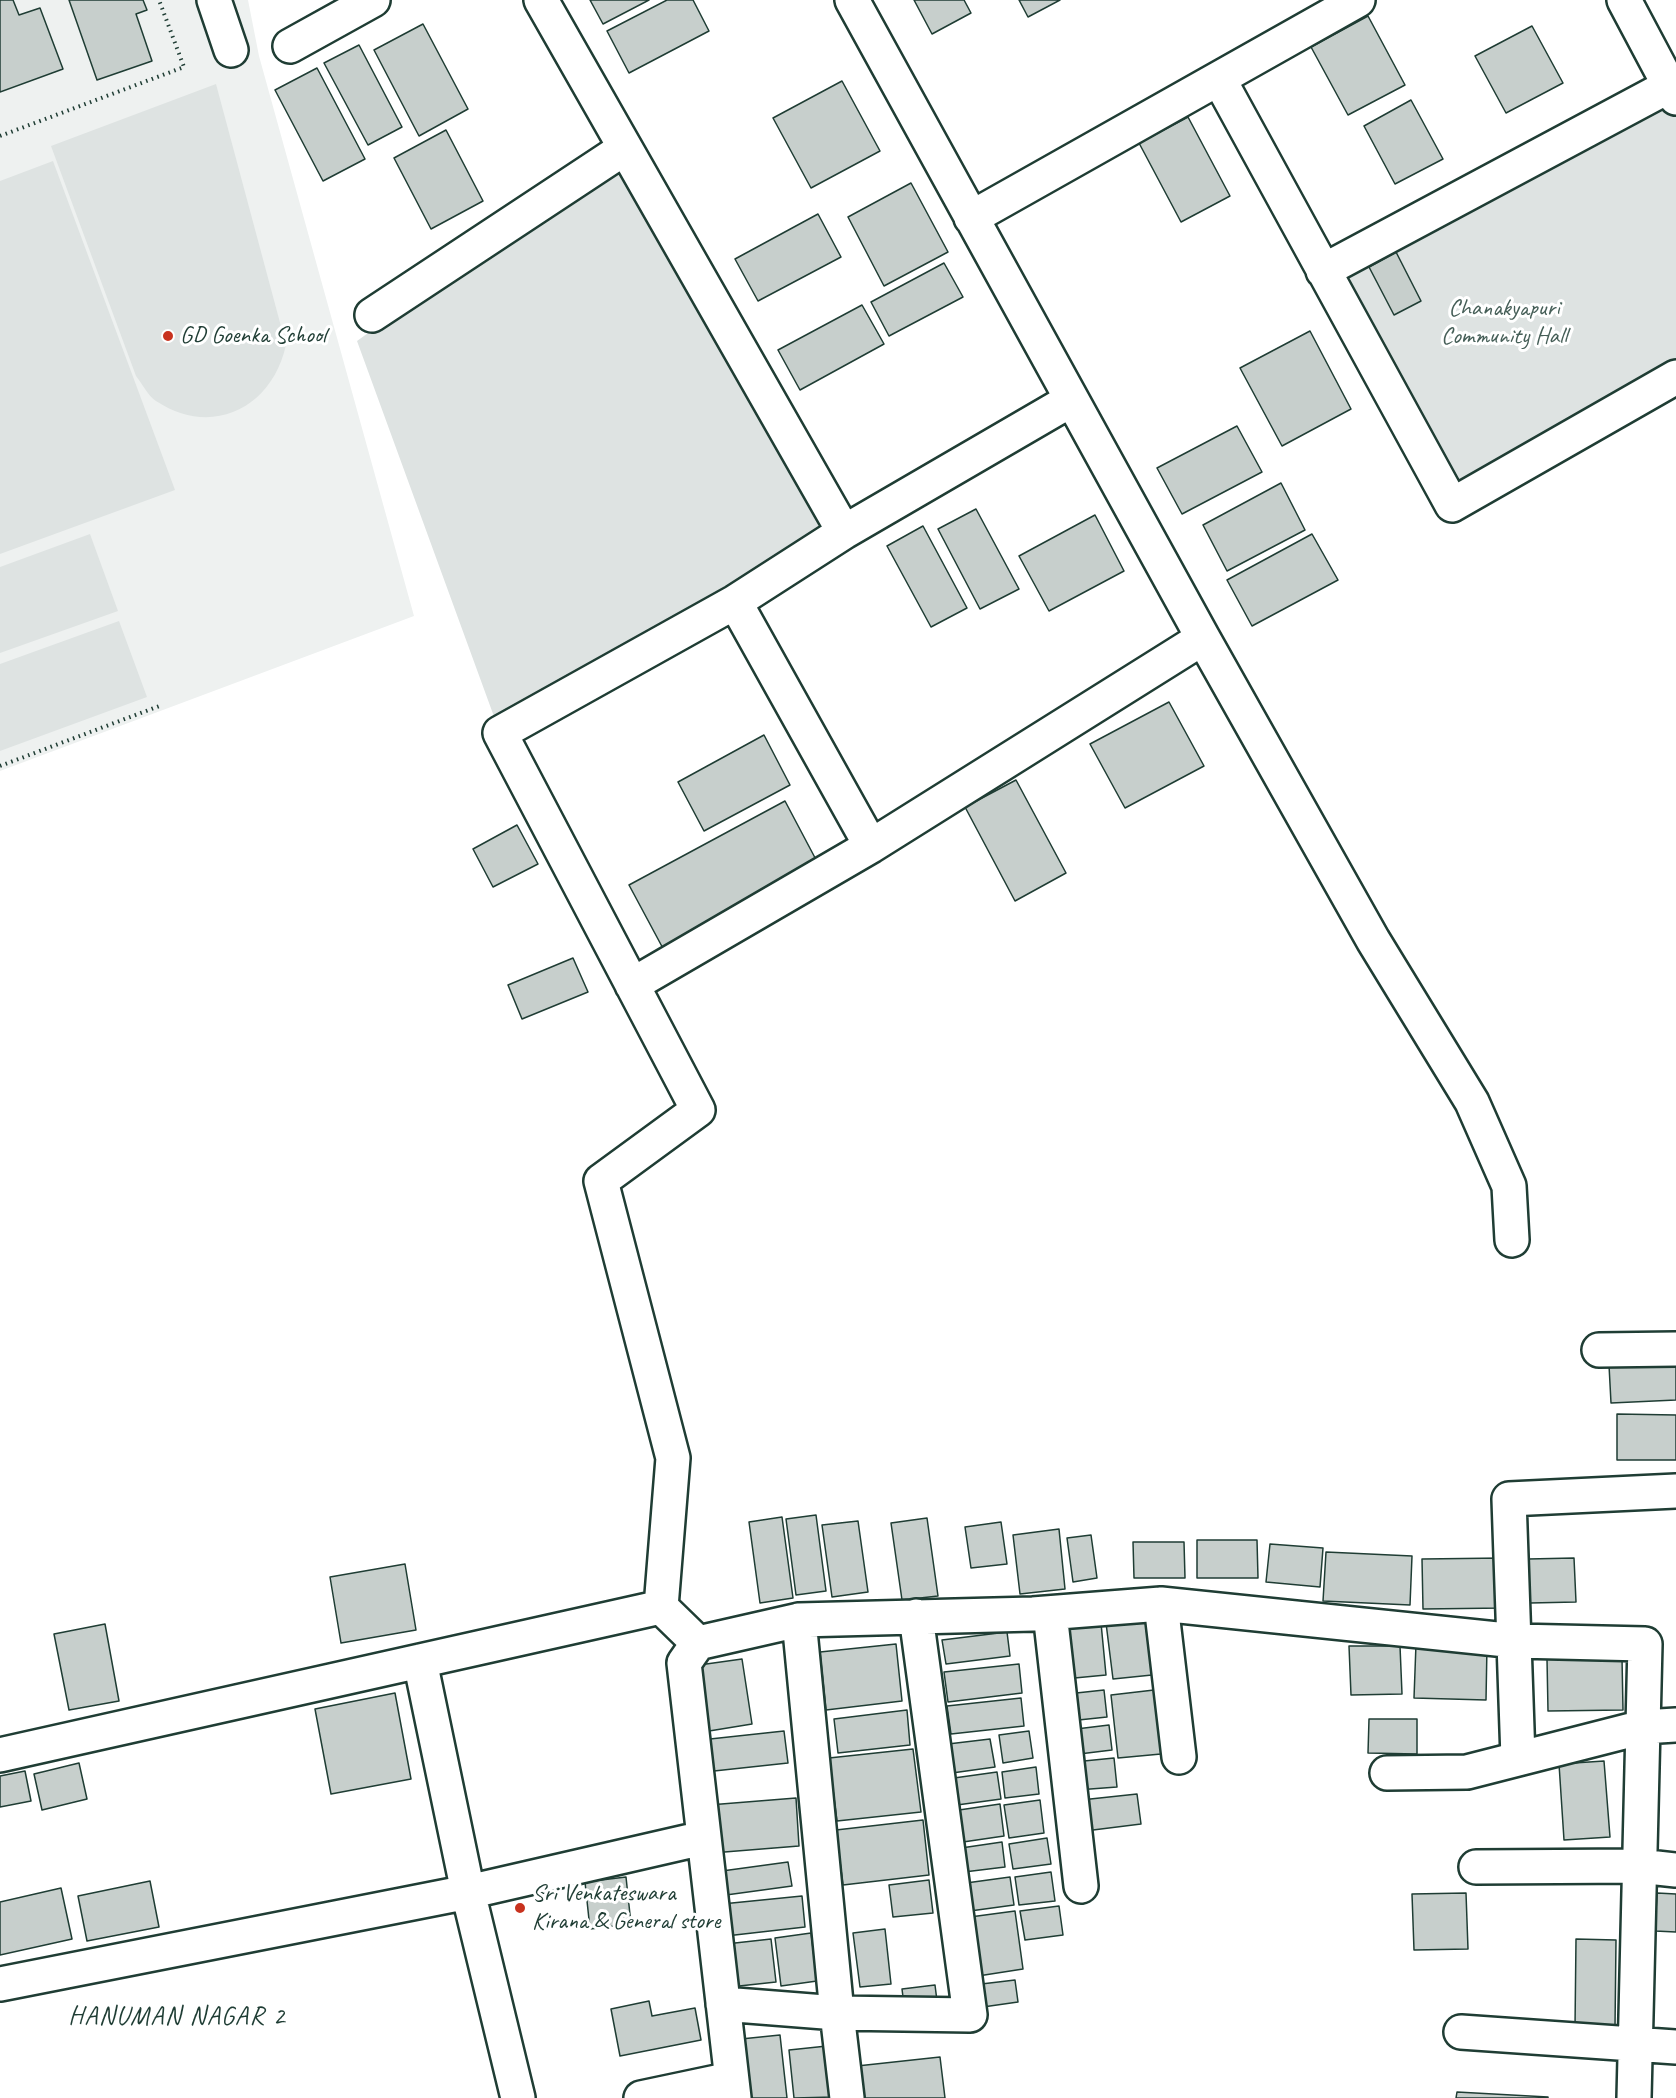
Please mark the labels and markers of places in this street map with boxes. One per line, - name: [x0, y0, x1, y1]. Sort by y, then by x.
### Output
- place label: GD Goenka School: [180, 322, 326, 350]
- marker: GD Goenka School: [161, 329, 175, 343]
- place label: Sri Venkateswara Kirana & General store: [532, 1880, 720, 1936]
- marker: Sri Venkateswara Kirana & General store: [513, 1901, 527, 1915]

